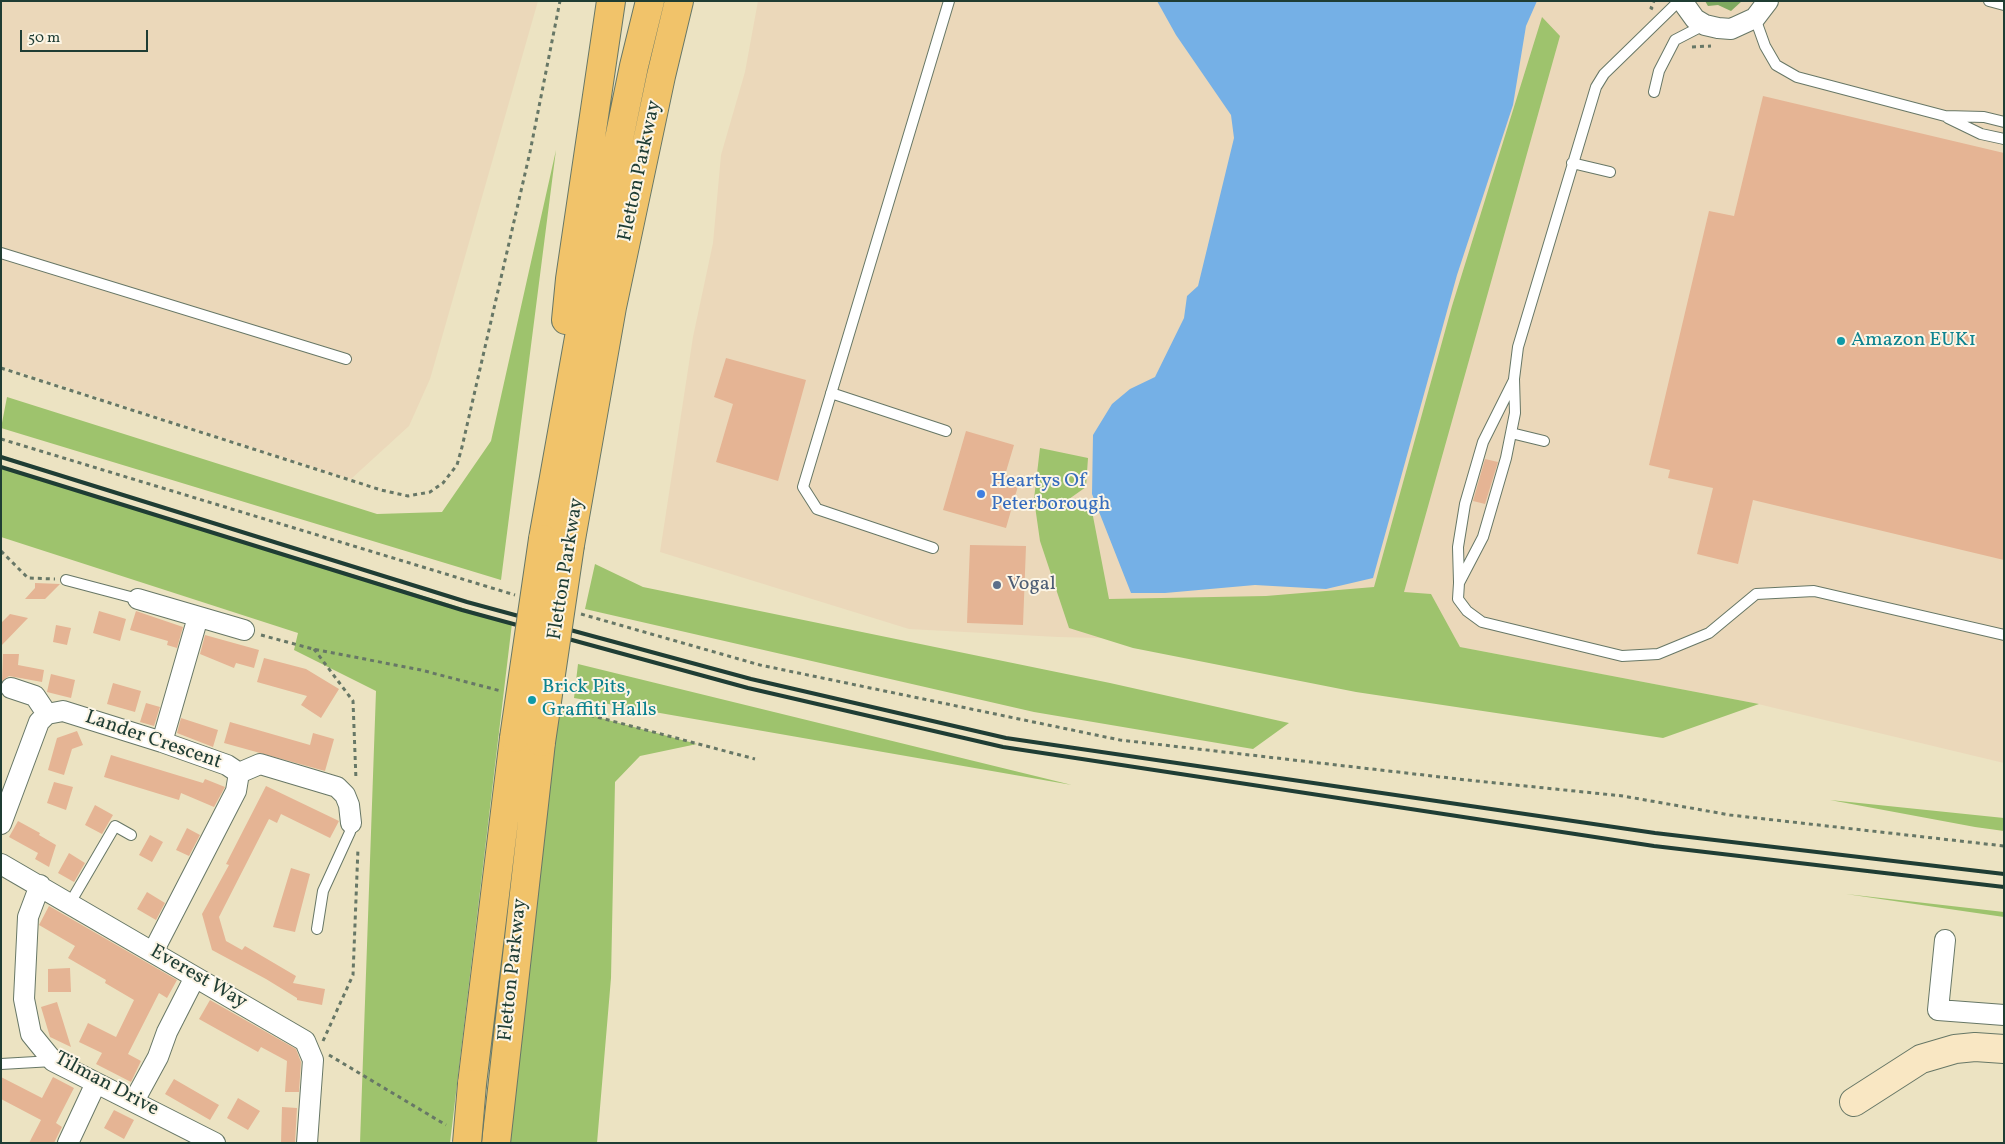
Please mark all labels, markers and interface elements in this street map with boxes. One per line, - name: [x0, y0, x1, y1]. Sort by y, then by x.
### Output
- scale bar: [22, 20, 150, 52]
- text: 50 m: [28, 28, 60, 49]
- street label: Fletton Parkway: [614, 98, 668, 244]
- place label: Amazon EUK1: [1851, 329, 1976, 353]
- marker: Amazon EUK1: [1835, 335, 1847, 347]
- place label: Heartys Of Peterborough: [991, 470, 1110, 517]
- marker: Heartys Of Peterborough: [975, 488, 987, 500]
- street label: Fletton Parkway: [544, 496, 590, 642]
- place label: Vogal: [1007, 573, 1056, 597]
- marker: Vogal: [991, 579, 1003, 591]
- place label: Brick Pits, Graffiti Halls: [542, 676, 657, 723]
- marker: Brick Pits, Graffiti Halls: [526, 694, 538, 706]
- street label: Lander Crescent: [81, 706, 225, 776]
- street label: Fletton Parkway: [495, 897, 533, 1043]
- street label: Everest Way: [145, 941, 251, 1015]
- street label: Tilman Drive: [50, 1047, 162, 1123]

